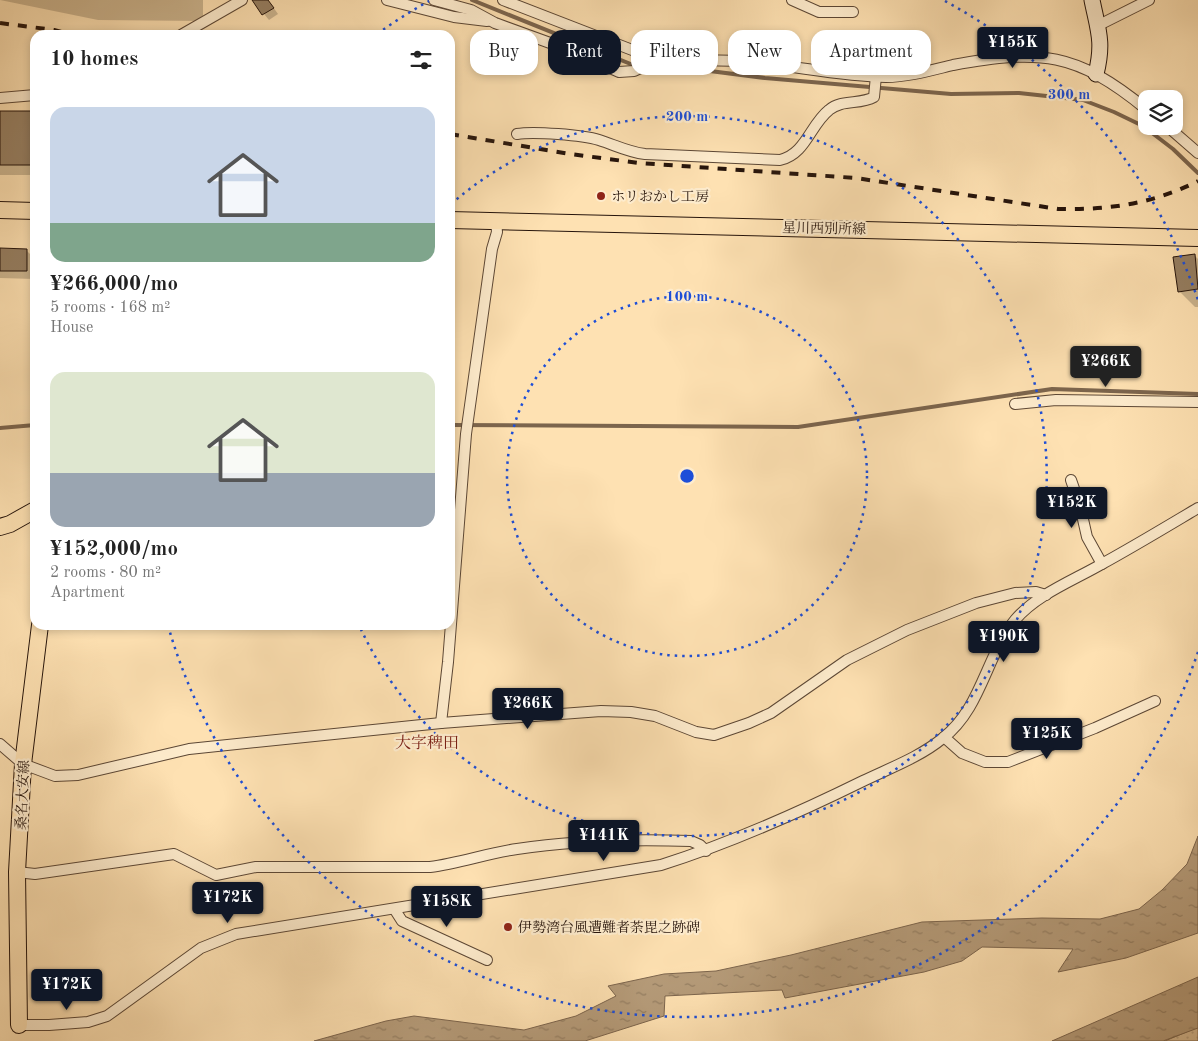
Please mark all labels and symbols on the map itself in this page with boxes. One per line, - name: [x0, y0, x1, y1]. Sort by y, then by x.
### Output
- pin: ¥155K: [978, 27, 1048, 69]
- text: 300 m: [1048, 88, 1090, 103]
- text: 200 m: [666, 110, 708, 125]
- place label: ホリおかし工房: [611, 189, 709, 204]
- marker: ホリおかし工房: [595, 190, 607, 202]
- street label: 星川西別所線: [782, 220, 866, 237]
- text: 100 m: [666, 290, 708, 305]
- pin: ¥266K: [1071, 346, 1141, 388]
- centre of rings: [678, 467, 696, 485]
- pin: ¥152K: [1037, 486, 1107, 529]
- pin: ¥190K: [969, 620, 1039, 663]
- pin: ¥266K: [493, 688, 563, 730]
- pin: ¥125K: [1012, 718, 1082, 760]
- district label: 大字稗田: [395, 734, 459, 752]
- street label: 桑名大安線: [13, 760, 32, 830]
- pin: ¥141K: [569, 820, 639, 862]
- pin: ¥172K: [193, 882, 263, 924]
- pin: ¥158K: [412, 886, 482, 928]
- place label: 伊勢湾台風遭難者荼毘之跡碑: [518, 919, 700, 935]
- marker: 伊勢湾台風遭難者荼毘之跡碑: [502, 921, 514, 933]
- pin: ¥172K: [32, 968, 102, 1011]

